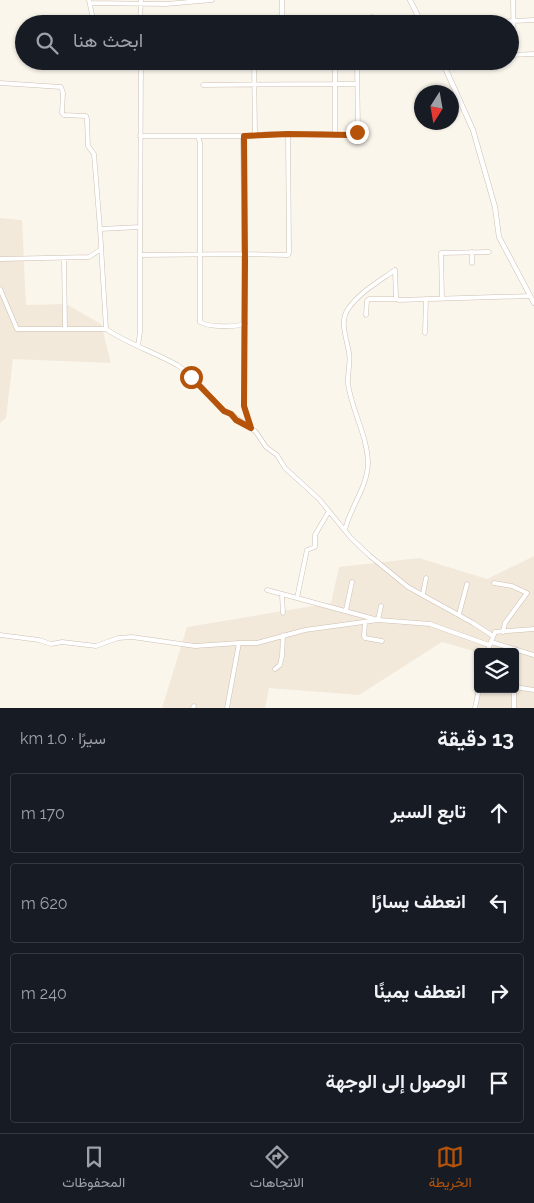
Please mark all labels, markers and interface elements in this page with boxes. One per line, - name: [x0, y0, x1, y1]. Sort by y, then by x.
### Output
- search box: [15, 15, 519, 70]
- icon: search: [33, 29, 61, 57]
- text: ابحث هنا: [73, 29, 143, 51]
- north arrow: [414, 85, 459, 130]
- route end: [346, 121, 369, 144]
- route start: [180, 366, 203, 389]
- map controls: [474, 648, 519, 693]
- button: layers: [474, 648, 519, 693]
- text: 13 دقيقة: [437, 726, 514, 751]
- text: سيرًا · 1.0 km: [20, 729, 106, 748]
- icon: ahead: [485, 799, 513, 827]
- text: تابع السير: [391, 800, 466, 822]
- text: 170 m: [21, 804, 65, 823]
- icon: left: [485, 889, 513, 917]
- text: انعطف يسارًا: [372, 890, 466, 912]
- text: 620 m: [21, 894, 68, 913]
- icon: right: [485, 979, 513, 1007]
- text: انعطف يمينًا: [374, 980, 466, 1002]
- text: 240 m: [21, 984, 67, 1003]
- icon: arrive: [485, 1069, 513, 1097]
- text: الوصول إلى الوجهة: [326, 1070, 466, 1092]
- tab: المحفوظات: [62, 1143, 125, 1195]
- tab: الاتجاهات: [250, 1143, 304, 1195]
- tab: الخريطة: [428, 1143, 472, 1195]

